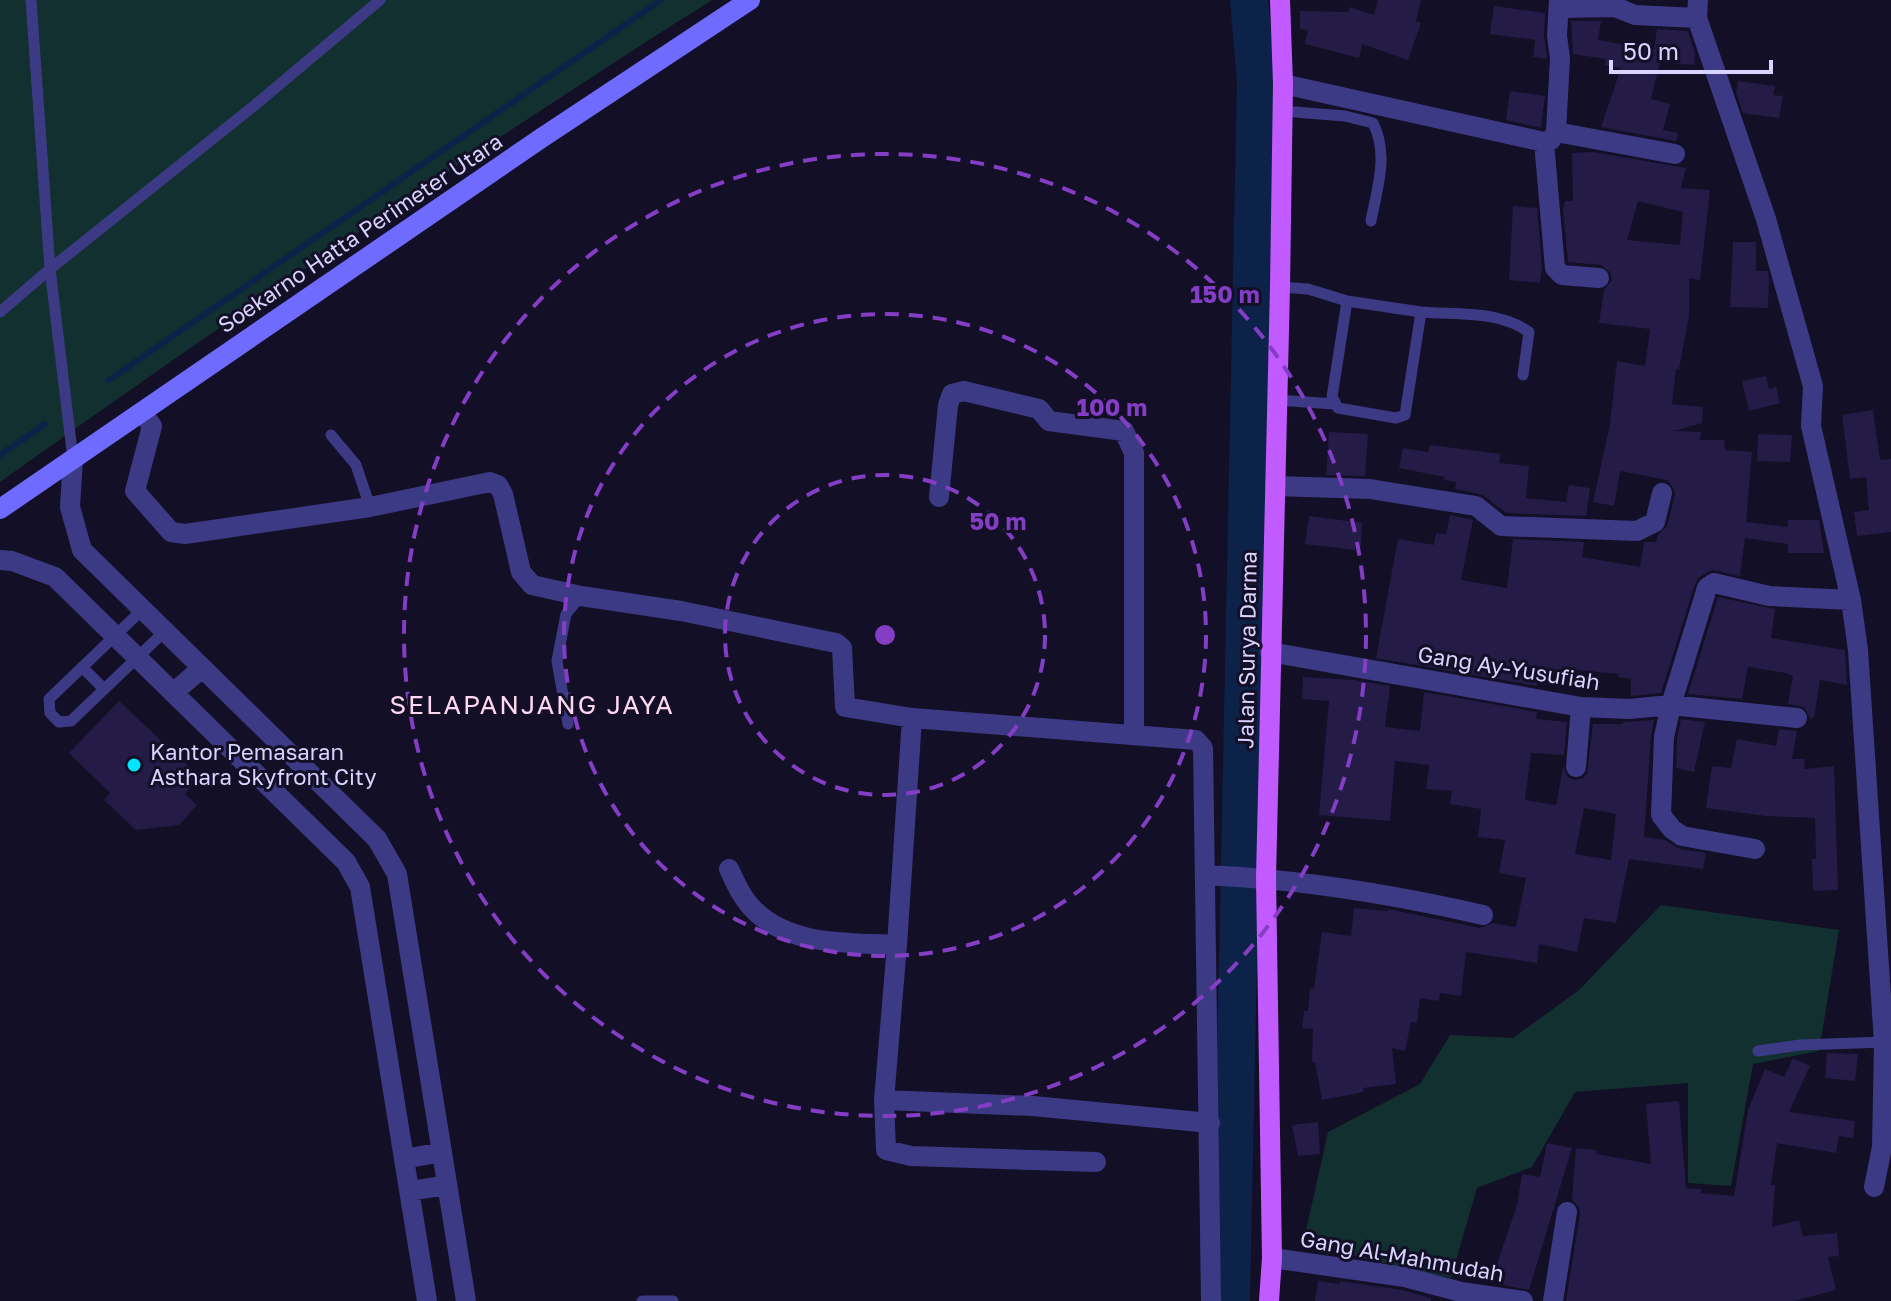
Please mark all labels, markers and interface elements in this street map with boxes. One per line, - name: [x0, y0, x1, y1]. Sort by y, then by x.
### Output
- scale bar: [1611, 24, 1771, 74]
- text: 50 m: [1623, 36, 1679, 65]
- street label: Soekarno Hatta Perimeter Utara: [212, 127, 507, 338]
- text: 150 m: [1190, 279, 1260, 308]
- text: 100 m: [1077, 392, 1147, 421]
- text: 50 m: [969, 506, 1027, 535]
- street label: Jalan Surya Darma: [1231, 551, 1262, 749]
- centre of rings: [871, 621, 899, 649]
- street label: Gang Ay-Yusufiah: [1416, 640, 1602, 695]
- district label: SELAPANJANG JAYA: [389, 689, 675, 720]
- place label: Kantor Pemasaran Asthara Skyfront City: [150, 738, 376, 790]
- marker: Kantor Pemasaran Asthara Skyfront City: [125, 756, 143, 774]
- street label: Gang Al-Mahmudah: [1298, 1224, 1506, 1287]

